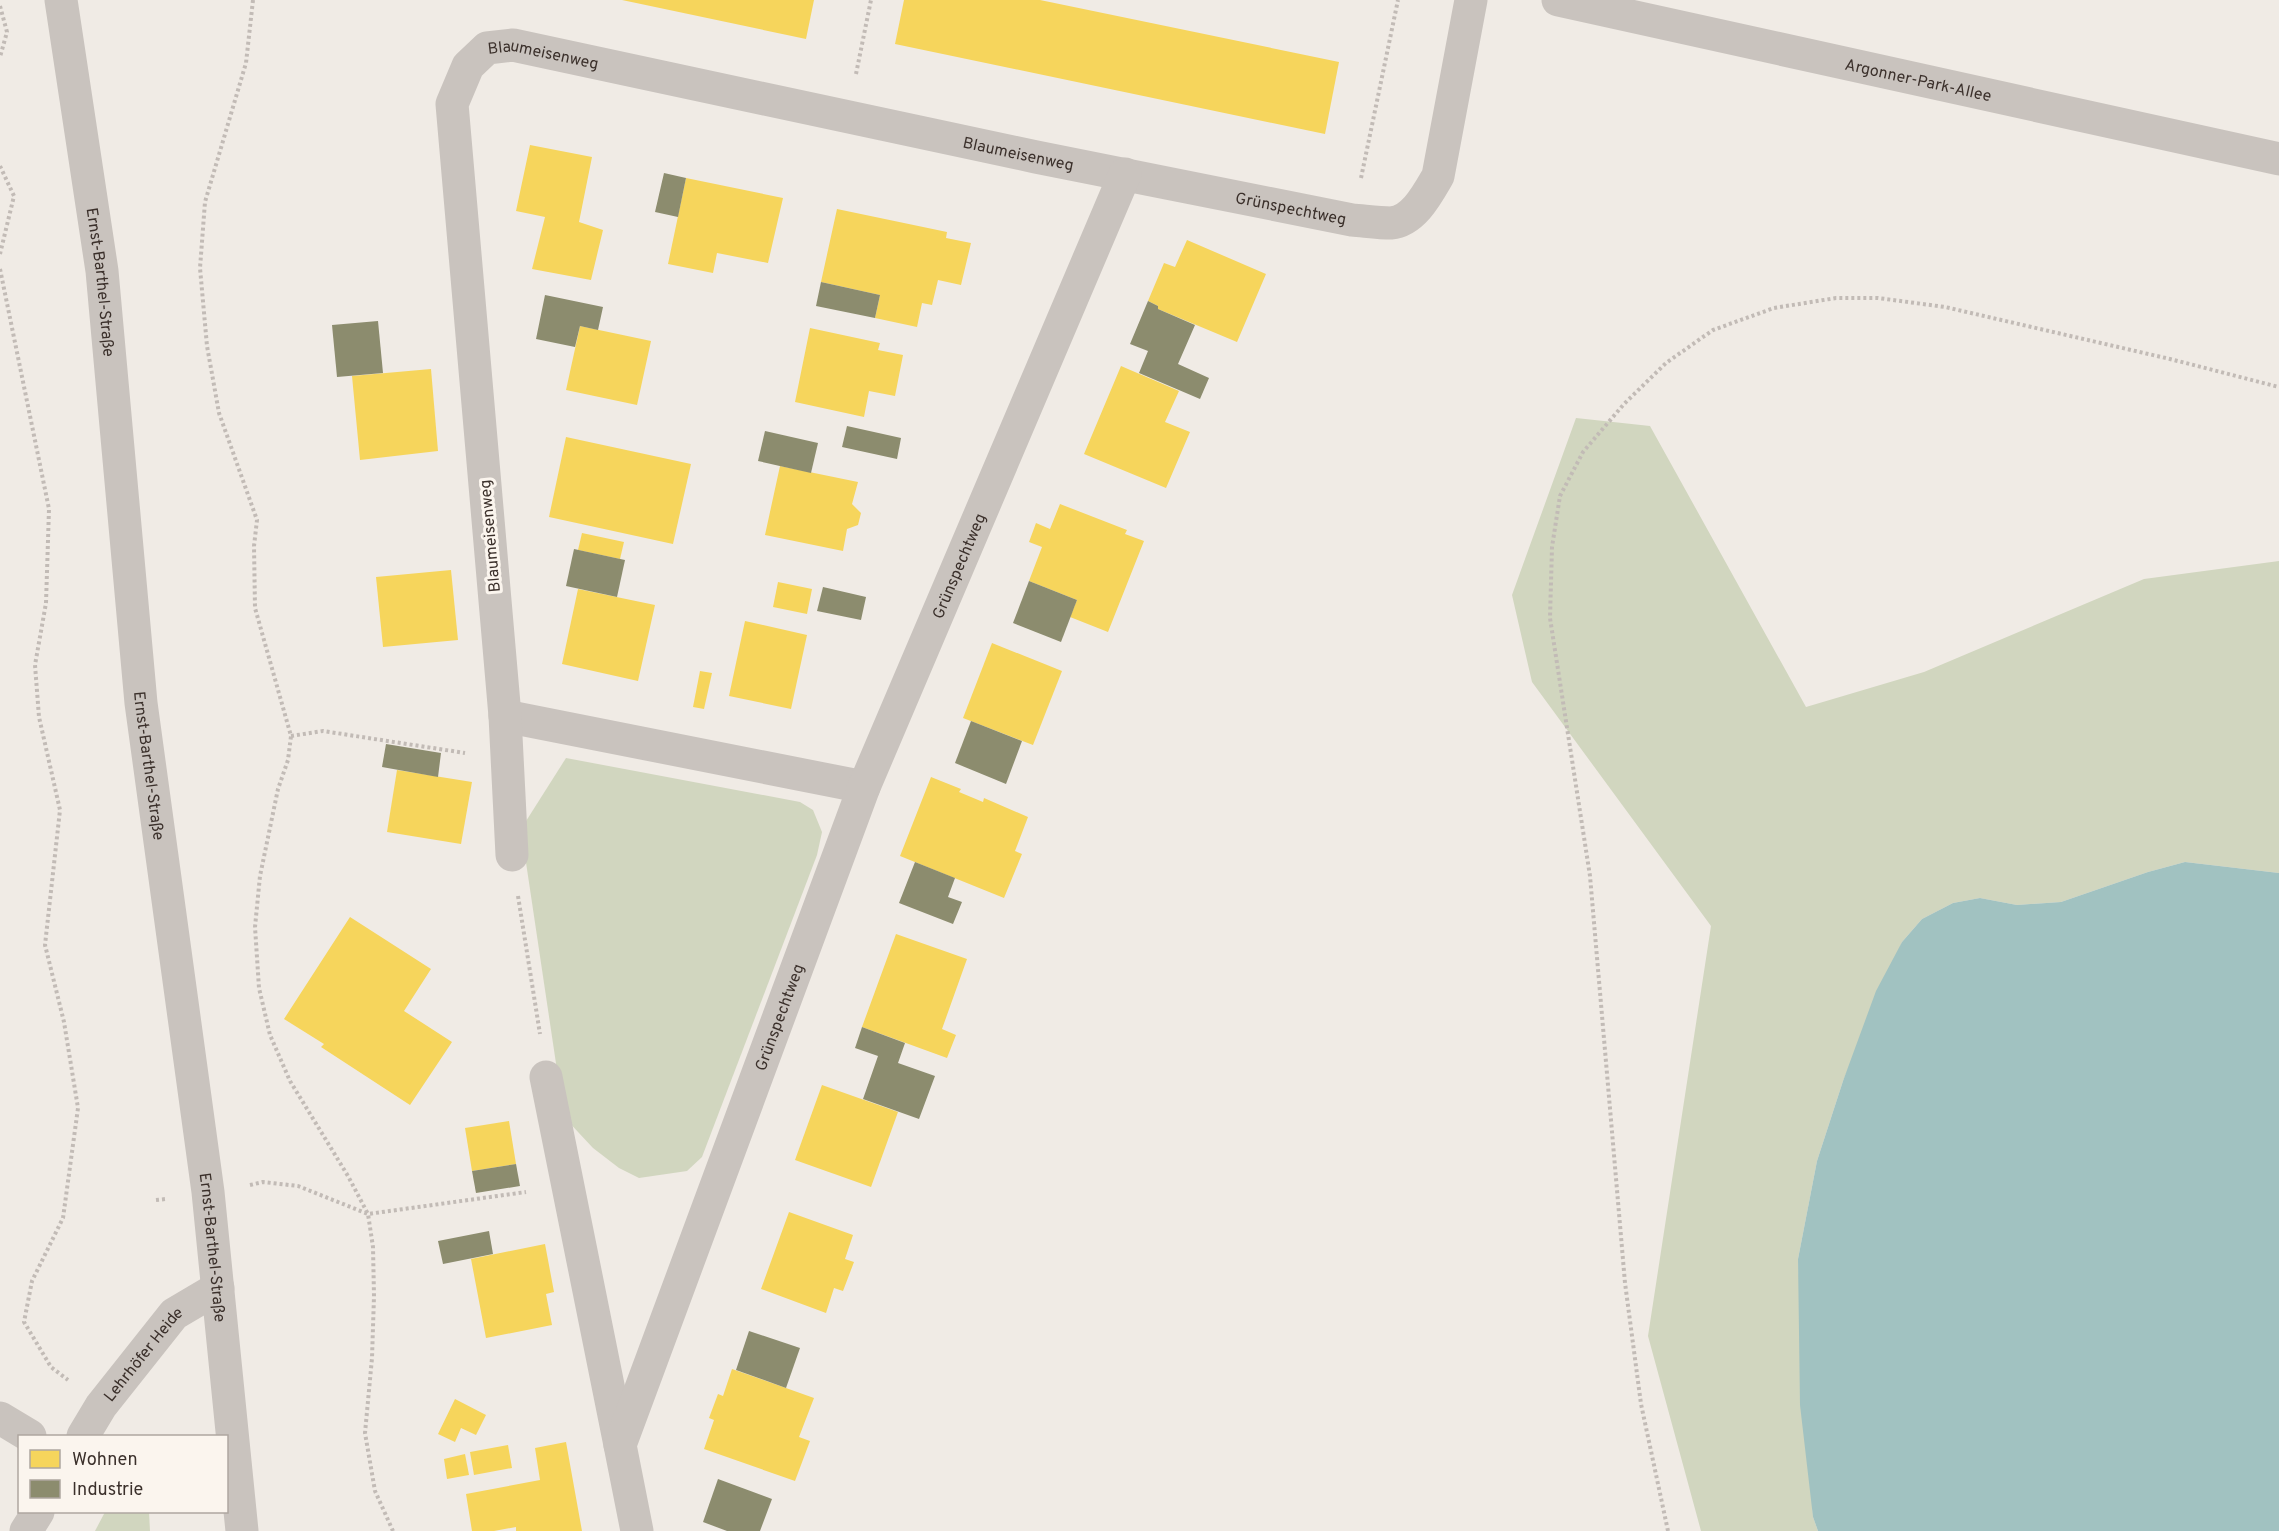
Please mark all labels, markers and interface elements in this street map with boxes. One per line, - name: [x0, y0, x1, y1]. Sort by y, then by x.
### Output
- street label: Blaumeisenweg: [487, 37, 600, 75]
- street label: Argonner-Park-Allee: [1843, 56, 1993, 107]
- street label: Blaumeisenweg: [961, 134, 1075, 176]
- street label: Grünspechtweg: [1233, 189, 1348, 231]
- street label: Ernst-Barthel-Straße: [81, 206, 118, 358]
- street label: Blaumeisenweg: [476, 479, 506, 593]
- street label: Grünspechtweg: [929, 511, 991, 622]
- street label: Ernst-Barthel-Straße: [128, 691, 168, 841]
- street label: Grünspechtweg: [752, 961, 810, 1074]
- street label: Ernst-Barthel-Straße: [193, 1172, 229, 1323]
- street label: Lehrhöfer Heide: [100, 1303, 187, 1407]
- legend: [18, 1435, 228, 1513]
- text: Wohnen: [72, 1449, 138, 1472]
- text: Industrie: [72, 1479, 143, 1502]

